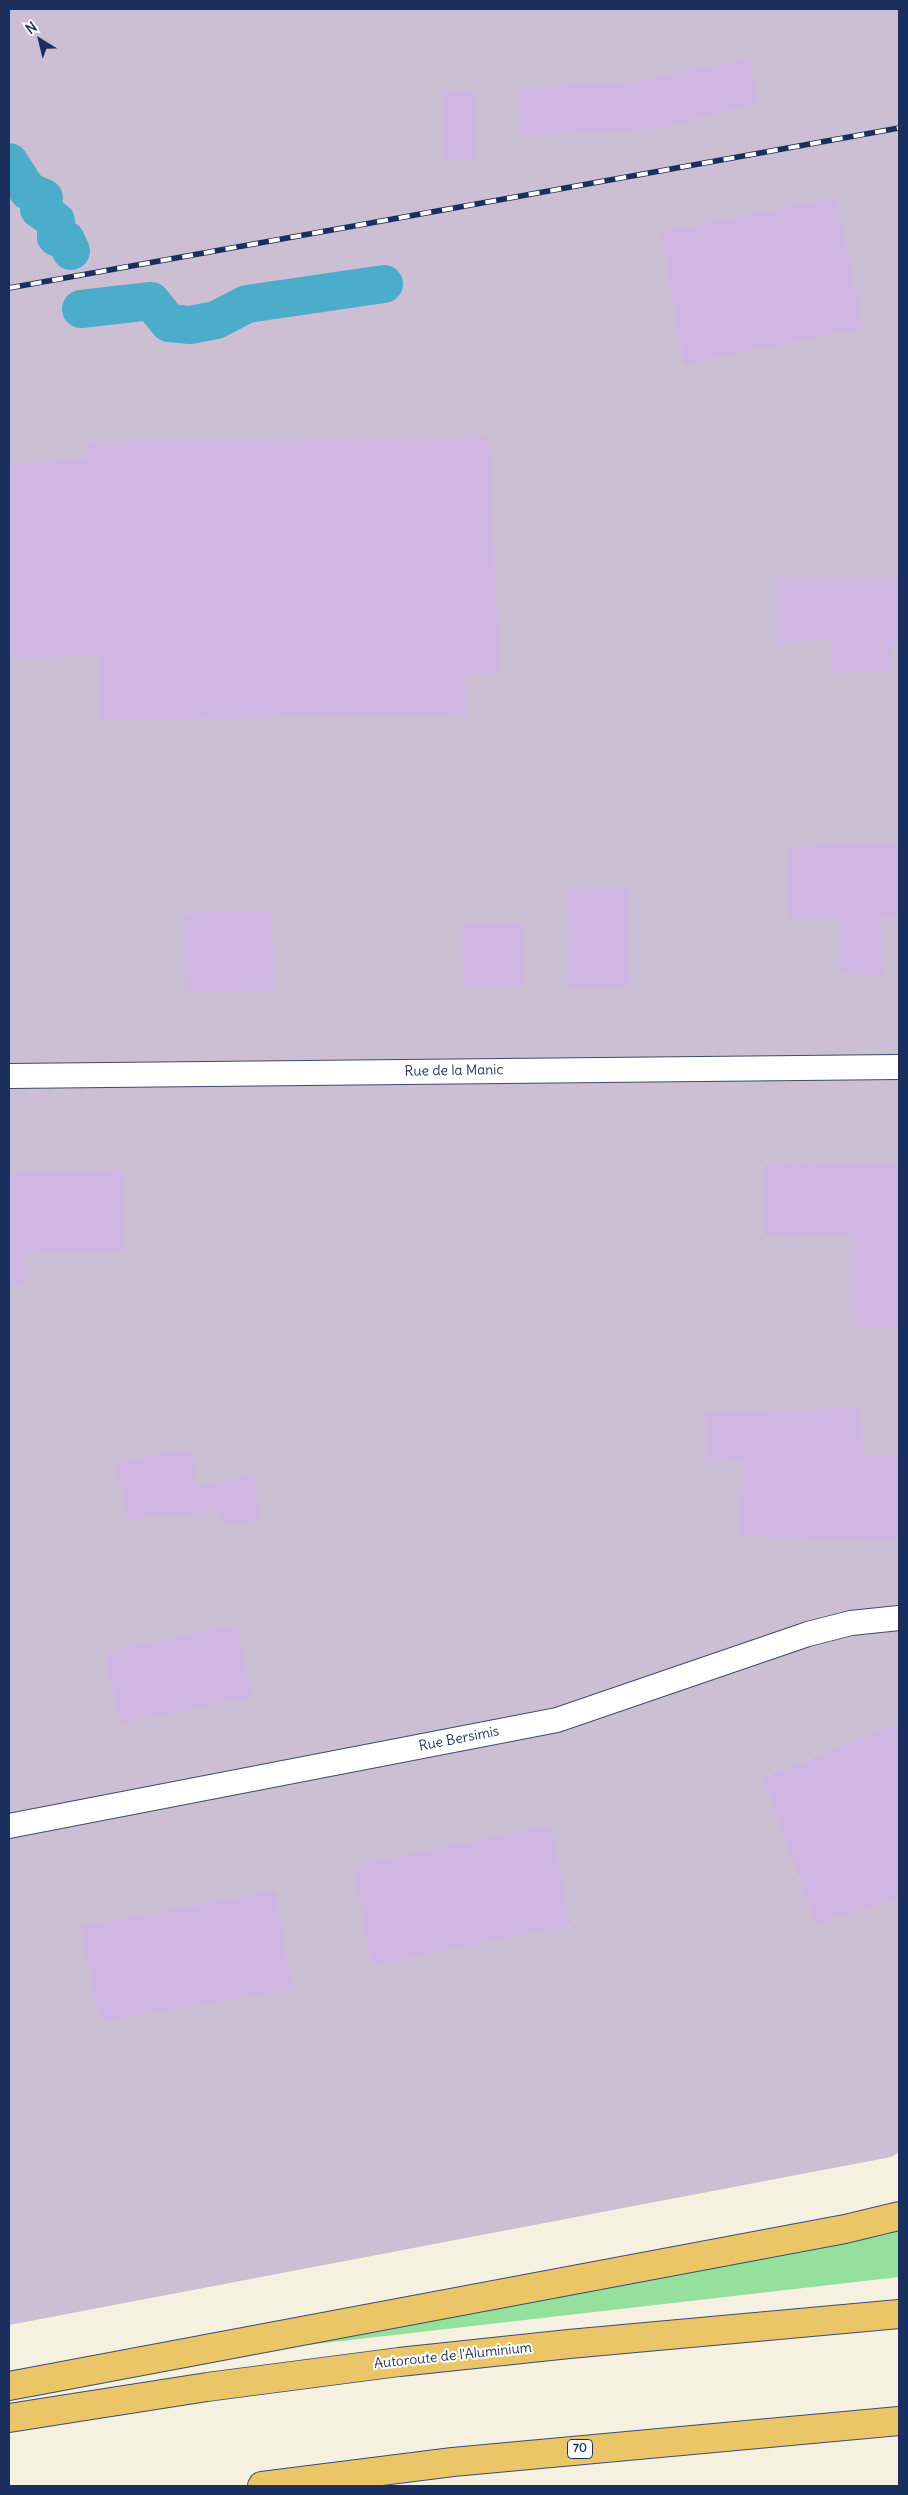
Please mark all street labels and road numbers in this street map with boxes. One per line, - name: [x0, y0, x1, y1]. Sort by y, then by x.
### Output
- street label: Rue de la Manic: [404, 1062, 504, 1080]
- street label: Rue Bersimis: [417, 1723, 501, 1755]
- street label: Autoroute de l'Aluminium: [373, 2339, 533, 2373]
- road number: 70: [568, 2440, 592, 2458]

